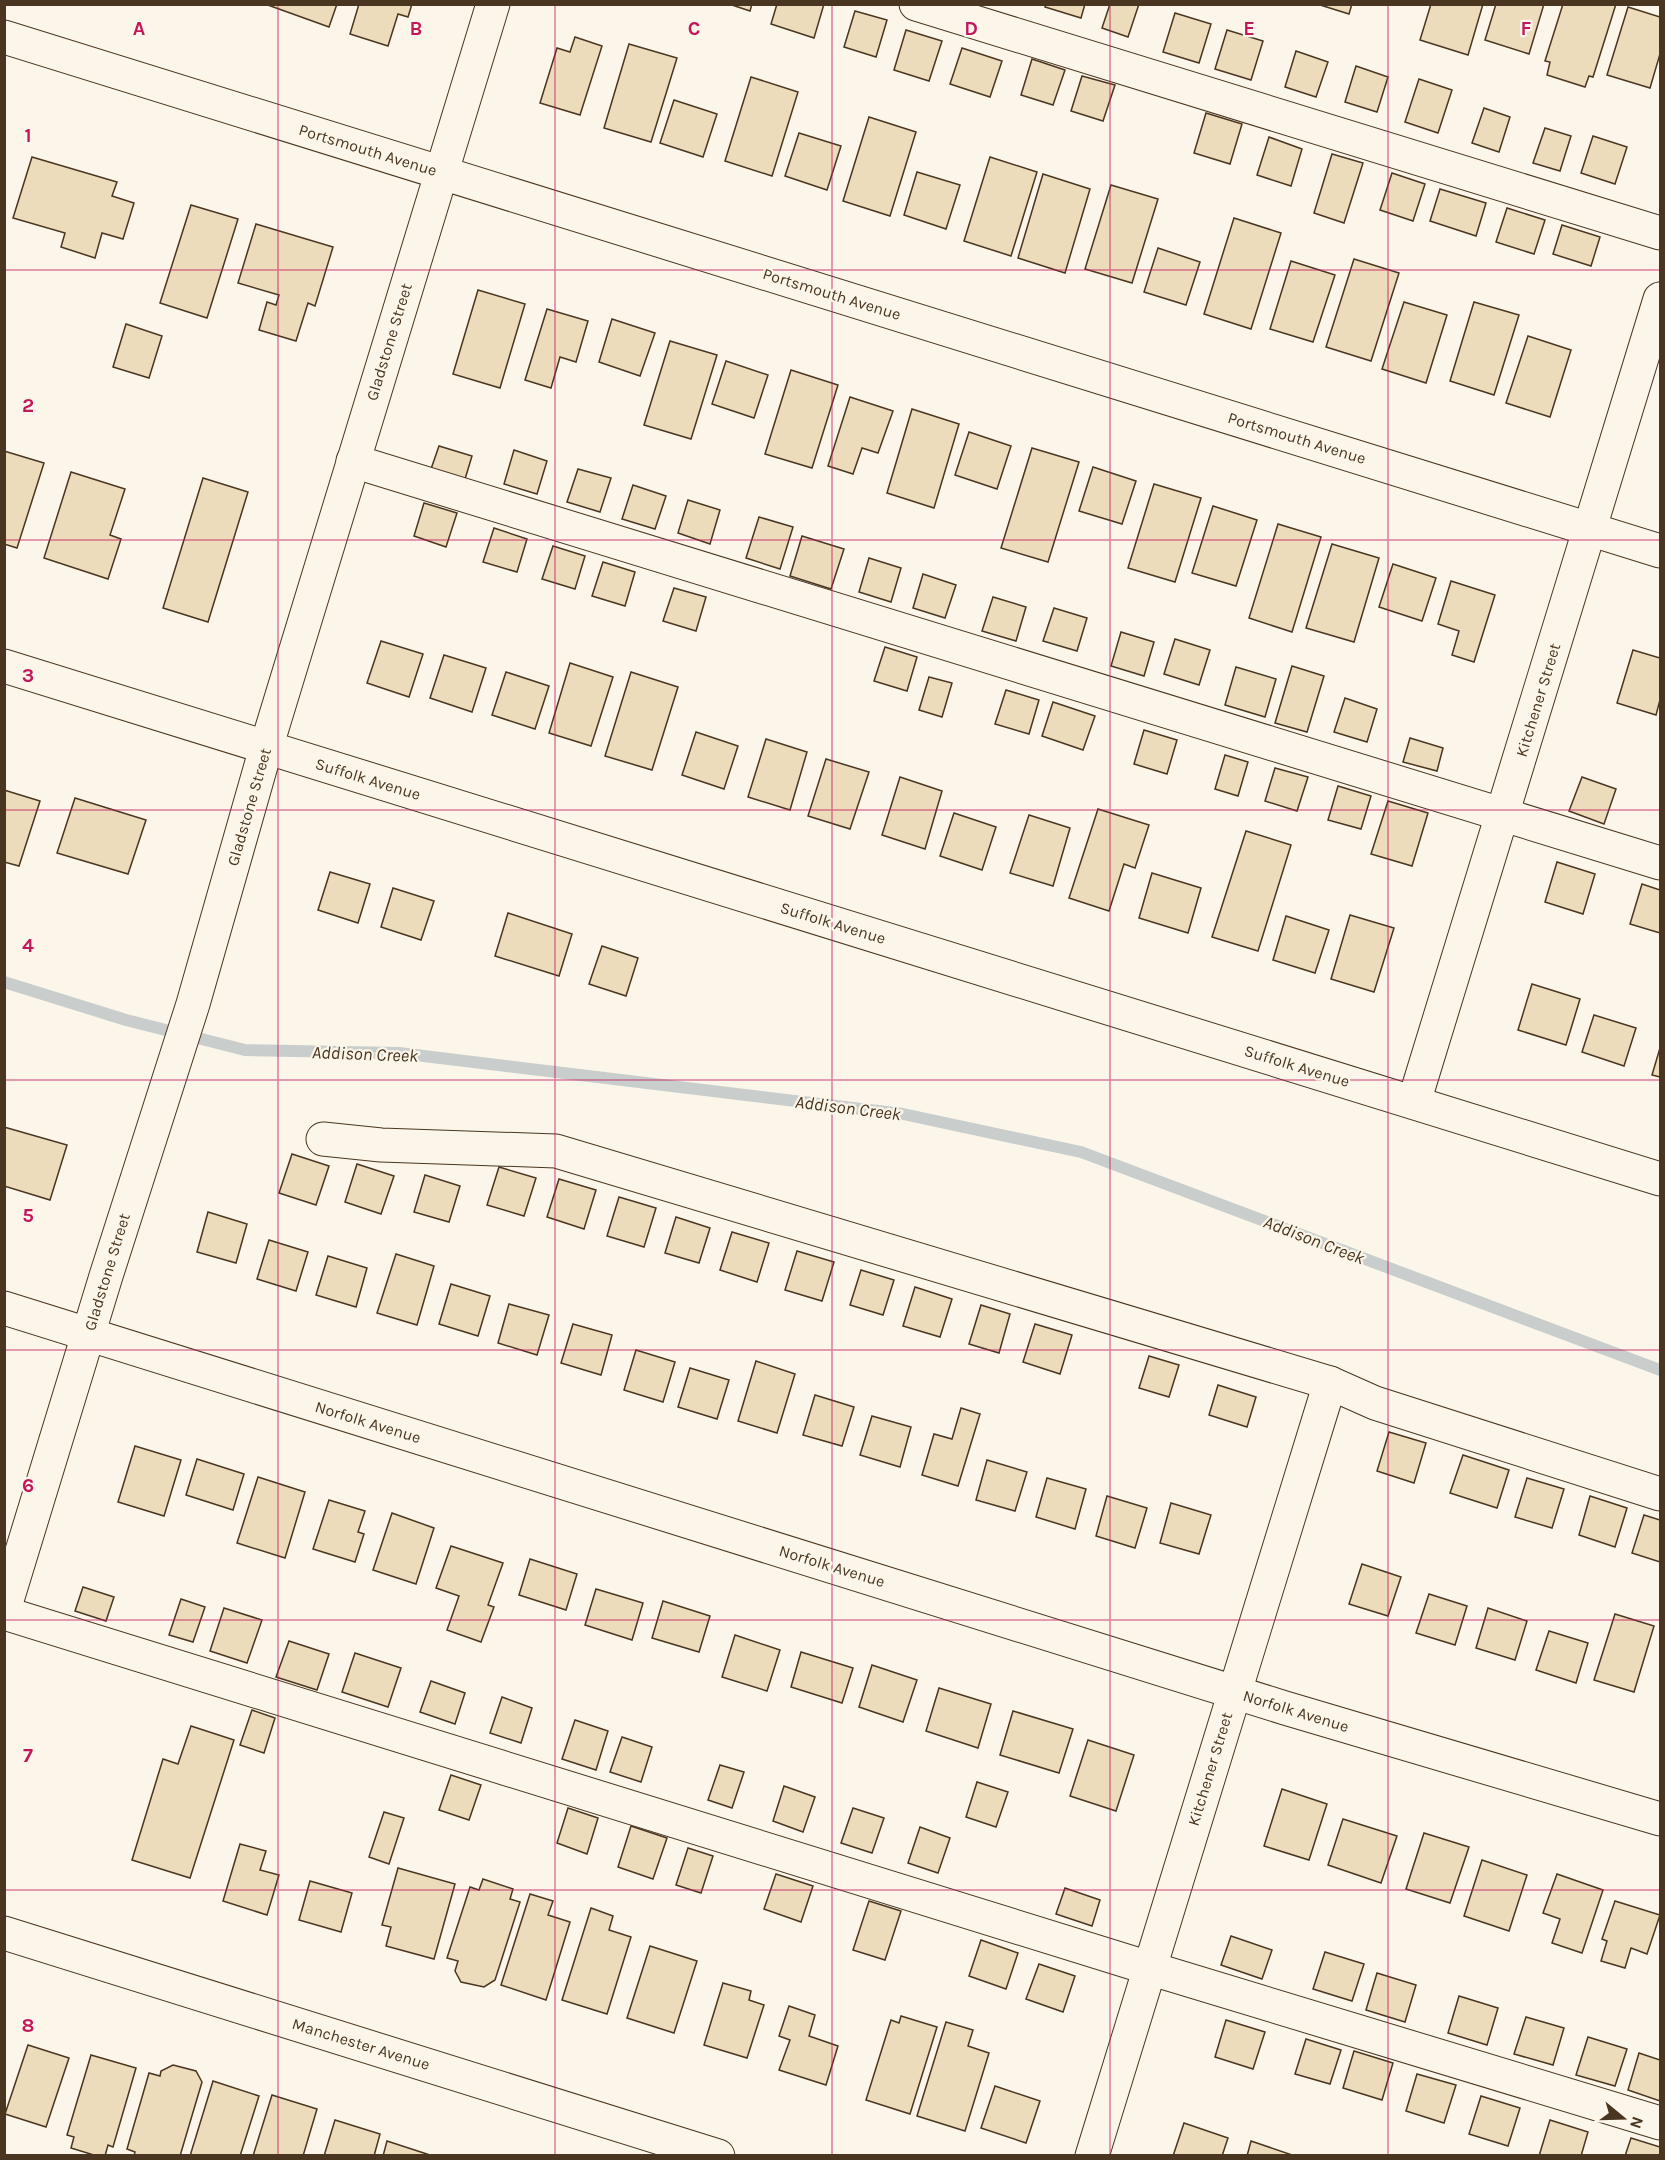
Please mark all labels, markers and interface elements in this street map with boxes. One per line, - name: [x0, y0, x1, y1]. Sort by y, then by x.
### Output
- text: A: [133, 17, 146, 40]
- text: B: [410, 17, 422, 40]
- text: C: [688, 17, 700, 40]
- text: D: [964, 17, 978, 40]
- text: E: [1243, 17, 1255, 40]
- text: F: [1521, 17, 1532, 40]
- street label: Portsmouth Avenue: [297, 120, 439, 180]
- text: 1: [24, 124, 32, 147]
- street label: Portsmouth Avenue: [761, 264, 903, 324]
- street label: Gladstone Street: [362, 281, 416, 403]
- text: 2: [22, 394, 34, 417]
- street label: Portsmouth Avenue: [1226, 408, 1368, 468]
- street label: Kitchener Street: [1512, 641, 1564, 759]
- text: 3: [22, 664, 34, 687]
- street label: Gladstone Street: [223, 746, 275, 868]
- street label: Suffolk Avenue: [313, 754, 423, 804]
- street label: Suffolk Avenue: [778, 898, 888, 948]
- text: 4: [22, 934, 34, 957]
- water label: Addison Creek: [311, 1041, 419, 1067]
- street label: Suffolk Avenue: [1242, 1041, 1352, 1091]
- water label: Addison Creek: [794, 1091, 903, 1125]
- text: 5: [22, 1204, 34, 1227]
- street label: Gladstone Street: [80, 1211, 134, 1333]
- water label: Addison Creek: [1260, 1211, 1368, 1270]
- street label: Norfolk Avenue: [313, 1397, 423, 1447]
- text: 6: [22, 1474, 34, 1497]
- street label: Norfolk Avenue: [777, 1541, 887, 1591]
- street label: Norfolk Avenue: [1241, 1686, 1351, 1736]
- street label: Kitchener Street: [1184, 1710, 1236, 1828]
- text: 7: [23, 1744, 33, 1767]
- text: 8: [22, 2014, 34, 2037]
- street label: Manchester Avenue: [290, 2014, 432, 2074]
- north arrow: [1593, 2088, 1653, 2148]
- text: N: [1626, 2114, 1648, 2131]

